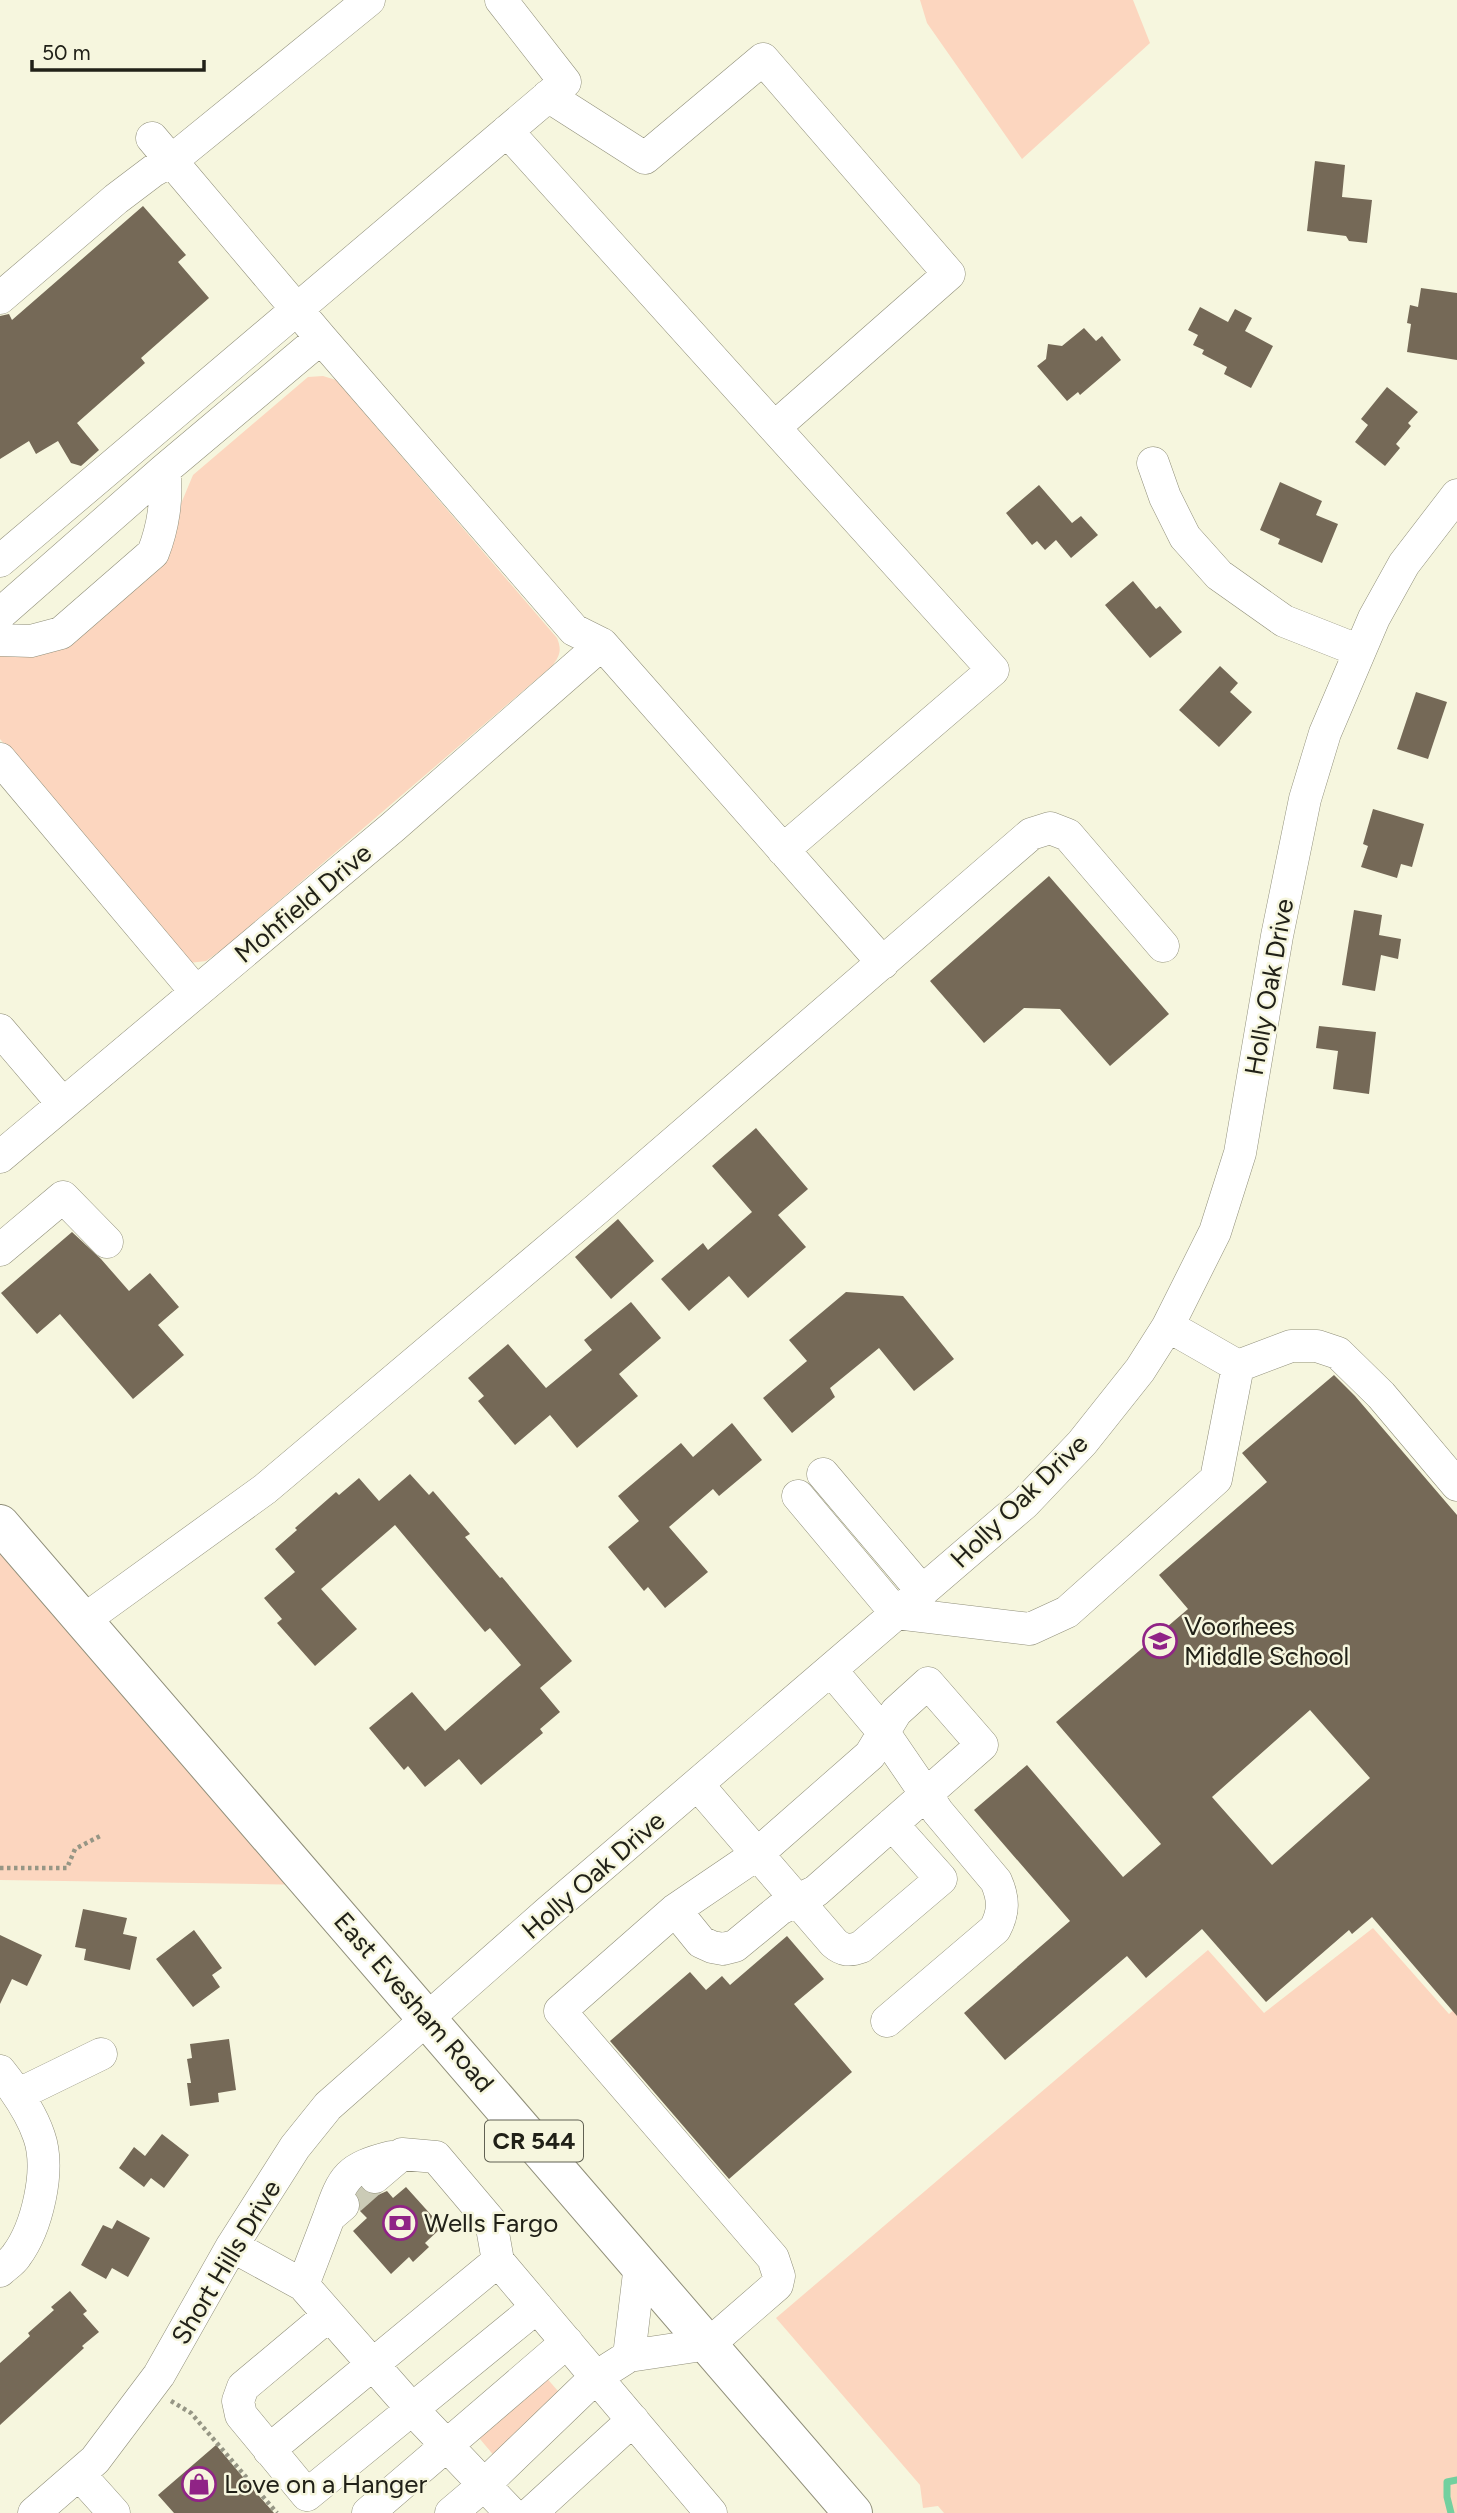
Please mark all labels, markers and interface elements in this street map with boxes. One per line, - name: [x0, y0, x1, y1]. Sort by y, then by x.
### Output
- scale bar: [32, 28, 203, 72]
- text: 50 m: [42, 40, 91, 65]
- street label: Mohfield Drive: [228, 836, 378, 970]
- street label: Holly Oak Drive: [1238, 896, 1300, 1078]
- street label: Holly Oak Drive: [944, 1427, 1094, 1575]
- place label: Voorhees Middle School: [1184, 1610, 1349, 1672]
- school or university icon: Voorhees Middle School: [1141, 1622, 1179, 1660]
- street label: Holly Oak Drive: [515, 1804, 671, 1946]
- street label: East Evesham Road: [327, 1905, 501, 2099]
- road number: CR 544: [485, 2120, 583, 2162]
- street label: Short Hills Drive: [164, 2174, 288, 2350]
- bank icon: Wells Fargo: [381, 2204, 419, 2242]
- place label: Wells Fargo: [424, 2207, 558, 2239]
- shop icon: Love on a Hanger: [180, 2465, 218, 2503]
- place label: Love on a Hanger: [224, 2468, 428, 2500]

